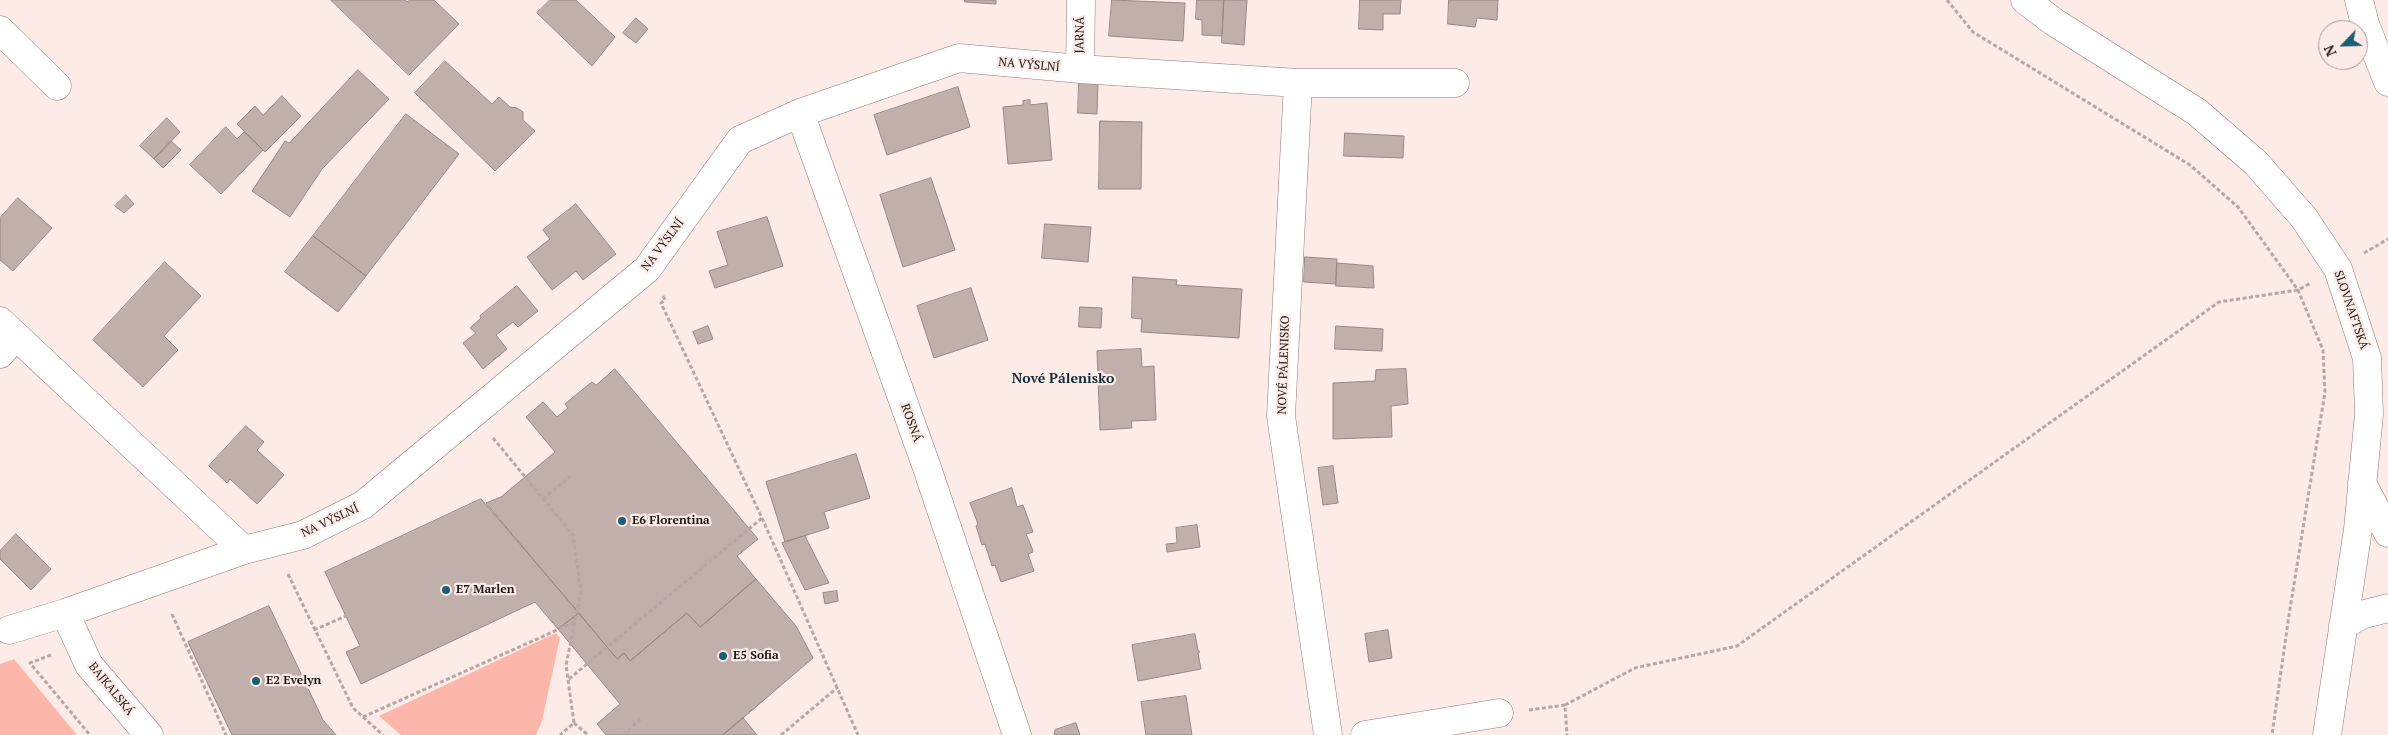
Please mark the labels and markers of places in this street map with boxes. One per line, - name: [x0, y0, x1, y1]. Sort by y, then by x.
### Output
- place label: E6 Florentina: [632, 514, 710, 528]
- marker: E6 Florentina: [616, 515, 628, 527]
- place label: E7 Marlen: [456, 583, 514, 597]
- marker: E7 Marlen: [440, 584, 452, 596]
- place label: E5 Sofia: [733, 649, 779, 663]
- marker: E5 Sofia: [717, 650, 729, 662]
- place label: E2 Evelyn: [266, 674, 321, 688]
- marker: E2 Evelyn: [250, 675, 262, 687]

